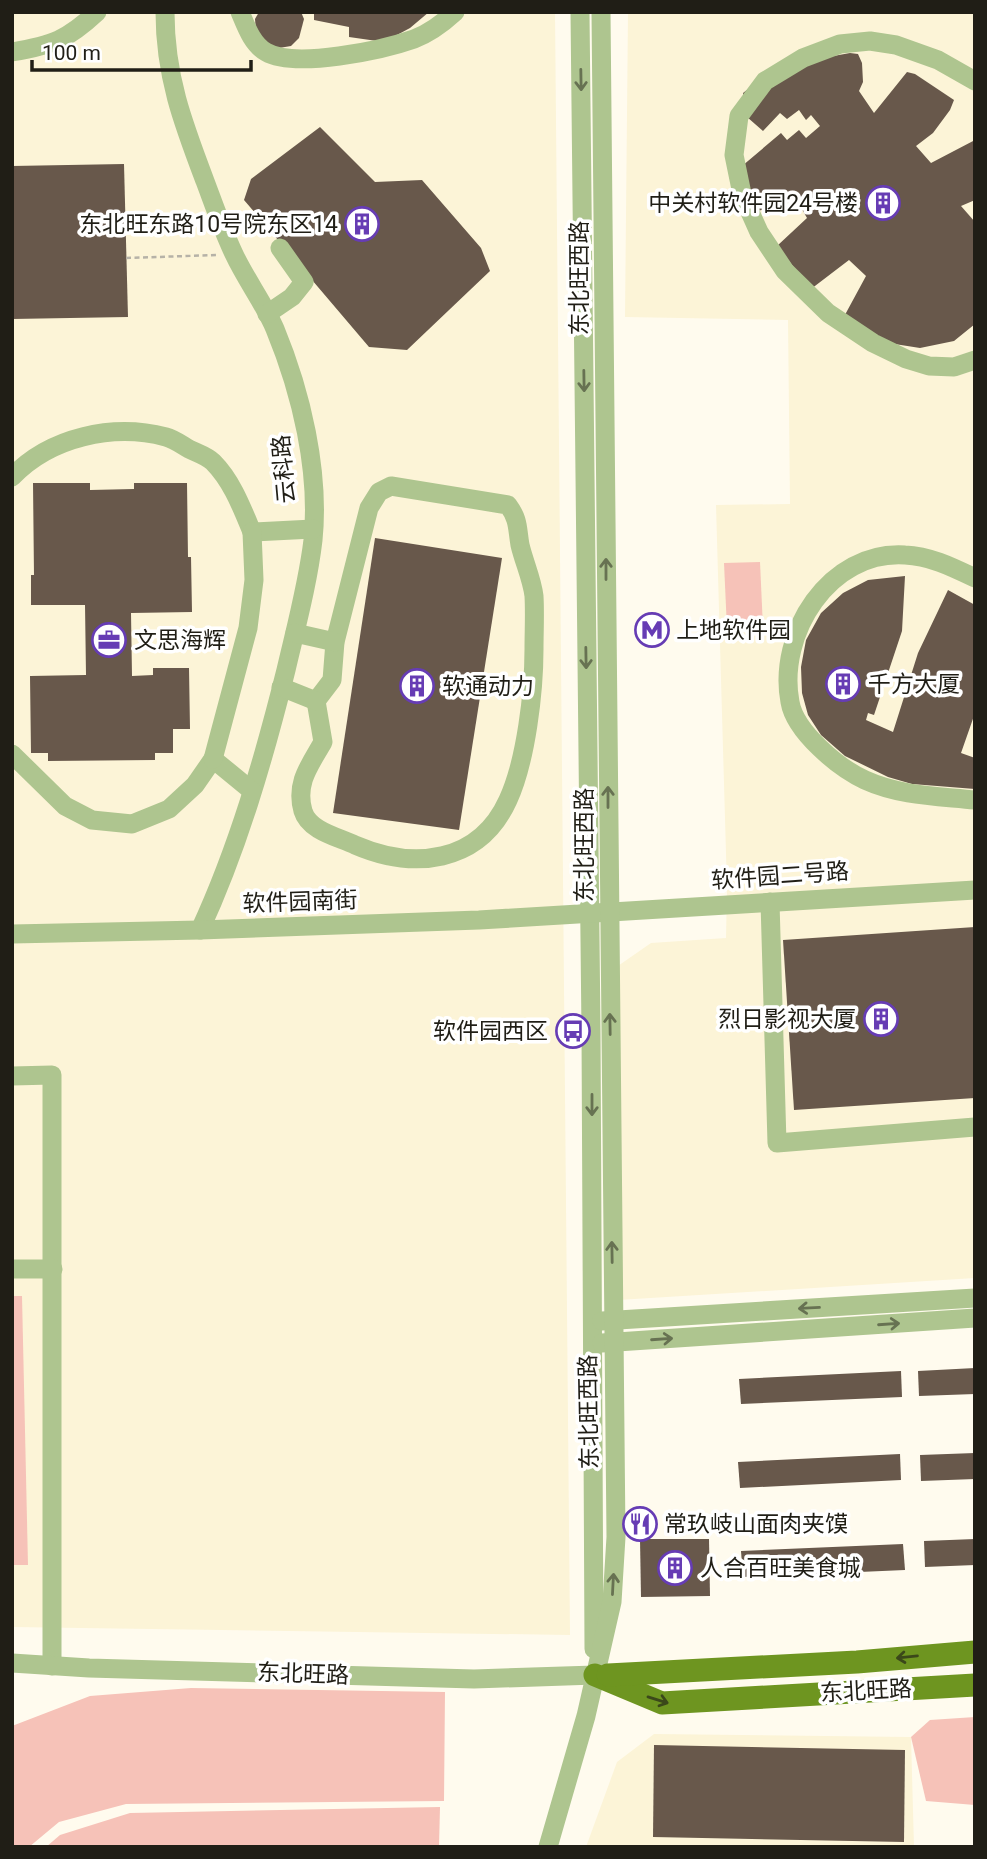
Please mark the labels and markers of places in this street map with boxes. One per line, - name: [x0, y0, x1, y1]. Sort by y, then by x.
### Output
- building icon: 中关村软件园24号楼: [864, 184, 902, 222]
- place label: 中关村软件园24号楼: [648, 190, 858, 217]
- building icon: 东北旺东路10号院东区14: [343, 205, 381, 243]
- place label: 东北旺东路10号院东区14: [79, 211, 338, 238]
- metro station icon: 上地软件园: [633, 611, 671, 649]
- place label: 上地软件园: [676, 617, 791, 644]
- office icon: 文思海辉: [90, 621, 128, 659]
- place label: 文思海辉: [134, 627, 226, 654]
- building icon: 千方大厦: [824, 665, 862, 703]
- building icon: 软通动力: [398, 667, 436, 705]
- place label: 千方大厦: [868, 671, 960, 698]
- place label: 软通动力: [442, 673, 534, 700]
- building icon: 烈日影视大厦: [862, 1000, 900, 1038]
- place label: 烈日影视大厦: [718, 1006, 856, 1033]
- bus stop icon: 软件园西区: [554, 1012, 592, 1050]
- place label: 软件园西区: [433, 1018, 548, 1045]
- restaurant icon: 常玖岐山面肉夹馍: [621, 1505, 659, 1543]
- place label: 常玖岐山面肉夹馍: [664, 1511, 848, 1538]
- building icon: 人合百旺美食城: [656, 1549, 694, 1587]
- place label: 人合百旺美食城: [700, 1555, 861, 1582]

